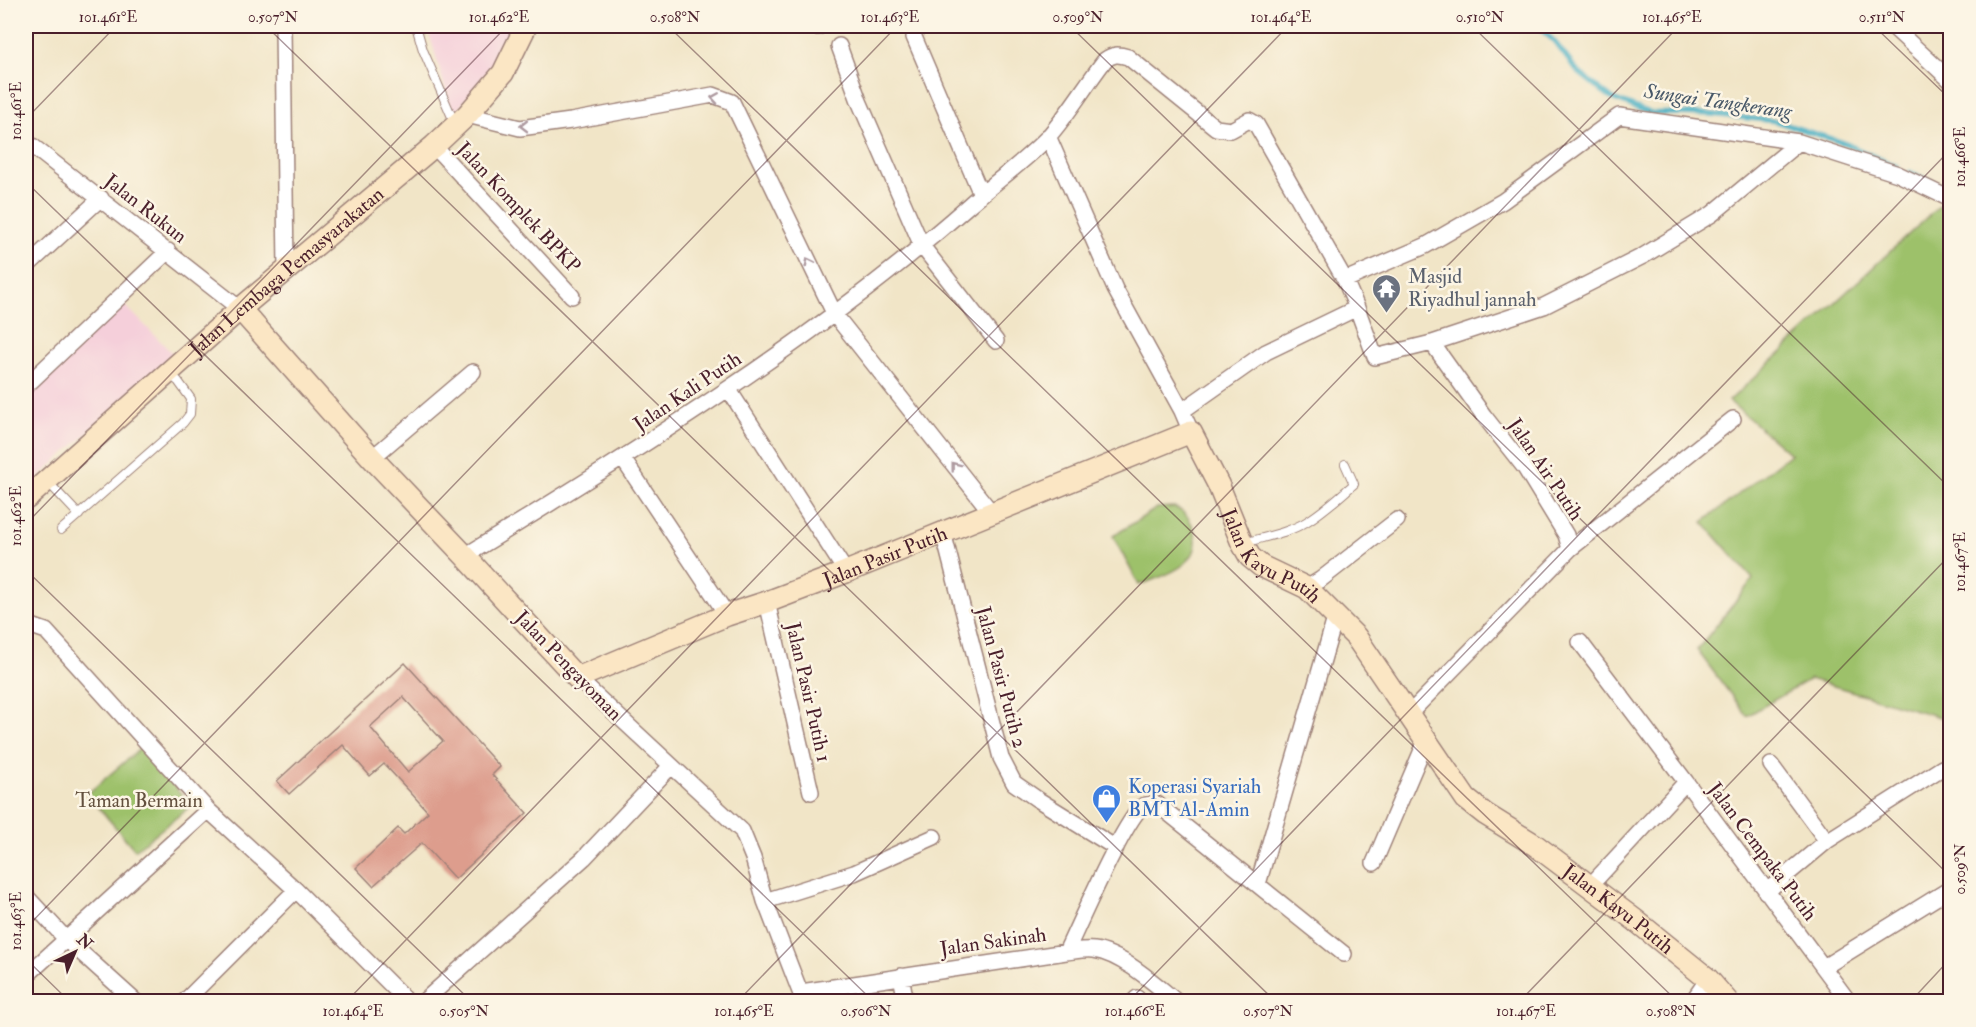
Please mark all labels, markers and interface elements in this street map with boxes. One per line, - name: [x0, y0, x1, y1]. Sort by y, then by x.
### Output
- text: 101.461°E: [79, 8, 137, 27]
- text: 0.507°N: [248, 8, 299, 27]
- text: 101.462°E: [469, 8, 530, 27]
- text: 0.508°N: [650, 8, 701, 27]
- text: 101.463°E: [861, 8, 920, 27]
- text: 0.509°N: [1053, 8, 1104, 27]
- text: 101.464°E: [1250, 8, 1312, 27]
- text: 0.510°N: [1456, 8, 1505, 27]
- text: 101.465°E: [1642, 8, 1702, 27]
- text: 0.511°N: [1859, 8, 1906, 27]
- water label: Sungai Tangkerang: [1641, 78, 1795, 125]
- text: 101.461°E: [7, 82, 26, 140]
- one-way arrow: [710, 92, 720, 105]
- one-way arrow: [519, 120, 528, 132]
- text: 101.466°E: [1951, 126, 1970, 187]
- street label: Jalan Komplek BPKP: [450, 136, 586, 279]
- street label: Jalan Rukun: [98, 168, 192, 249]
- street label: Jalan Lembaga Pemasyarakatan: [183, 182, 389, 362]
- one-way arrow: [805, 257, 817, 268]
- place label: Masjid Riyadhul jannah: [1408, 264, 1537, 312]
- temple icon: Masjid Riyadhul jannah: [1371, 272, 1403, 314]
- street label: Jalan Kali Putih: [628, 346, 746, 437]
- street label: Jalan Air Putih: [1502, 413, 1589, 525]
- one-way arrow: [951, 462, 962, 473]
- text: 101.462°E: [7, 485, 26, 546]
- street label: Jalan Kayu Putih: [1216, 504, 1327, 609]
- street label: Jalan Pasir Putih: [819, 520, 951, 593]
- text: 101.467°E: [1951, 532, 1970, 592]
- street label: Jalan Pasir Putih 2: [970, 603, 1032, 751]
- street label: Jalan Pengayoman: [509, 604, 628, 726]
- street label: Jalan Pasir Putih 1: [780, 619, 837, 764]
- place label: Koperasi Syariah BMT Al-Amin: [1128, 774, 1262, 822]
- street label: Jalan Cempaka Putih: [1701, 776, 1823, 926]
- shop icon: Koperasi Syariah BMT Al-Amin: [1091, 782, 1123, 824]
- park label: Taman Bermain: [75, 788, 203, 813]
- text: 0.509°N: [1951, 843, 1970, 894]
- street label: Jalan Kayu Putih: [1557, 858, 1679, 960]
- text: 101.463°E: [7, 891, 26, 950]
- north arrow: [45, 922, 105, 982]
- street label: Jalan Sakinah: [937, 922, 1048, 961]
- text: N: [72, 929, 97, 955]
- text: 101.464°E: [322, 1002, 384, 1021]
- text: 0.505°N: [439, 1002, 489, 1021]
- text: 101.465°E: [714, 1002, 774, 1021]
- text: 0.506°N: [841, 1002, 892, 1021]
- text: 101.466°E: [1105, 1002, 1166, 1021]
- text: 0.507°N: [1243, 1002, 1294, 1021]
- text: 101.467°E: [1496, 1002, 1556, 1021]
- text: 0.508°N: [1646, 1002, 1697, 1021]

